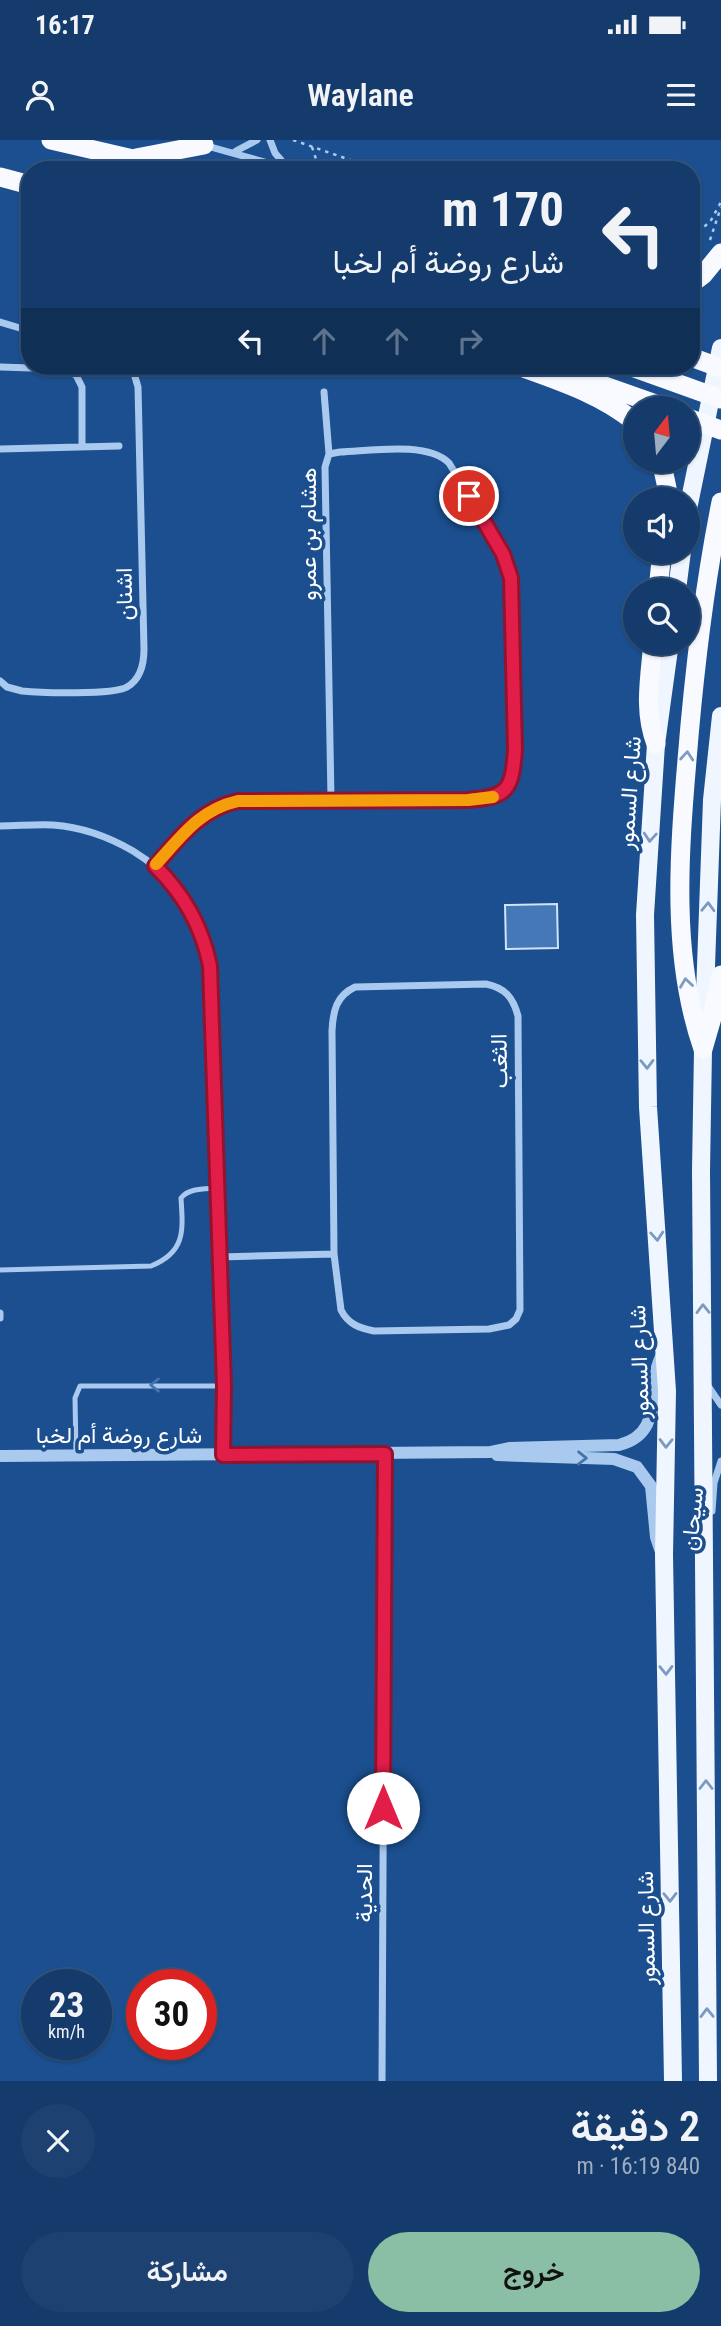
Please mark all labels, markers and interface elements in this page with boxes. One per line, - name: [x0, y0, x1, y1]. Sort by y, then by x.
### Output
- text: 16:17: [35, 10, 95, 40]
- icon: person: [21, 76, 59, 114]
- text: Waylane: [307, 76, 414, 114]
- icon: menu: [662, 76, 700, 114]
- text: 170 m: [442, 181, 564, 238]
- icon: left: [588, 189, 679, 280]
- text: شارع روضة أم لخبا: [333, 243, 564, 281]
- icon: left: [232, 322, 270, 360]
- icon: ahead: [305, 322, 343, 360]
- icon: ahead: [378, 322, 416, 360]
- icon: right: [451, 322, 489, 360]
- north arrow: [623, 396, 700, 472]
- map controls: [623, 396, 700, 655]
- pin: [439, 466, 499, 526]
- street label: هشام بن عمرو: [295, 468, 323, 600]
- icon: arrive: [450, 477, 488, 515]
- button: sound: [623, 487, 700, 564]
- street label: اشنان: [111, 567, 138, 621]
- button: search: [623, 578, 700, 655]
- street label: شارع السمور: [612, 735, 649, 852]
- one-way arrow: [679, 750, 694, 761]
- one-way arrow: [643, 831, 658, 842]
- one-way arrow: [701, 901, 716, 912]
- one-way arrow: [679, 977, 694, 988]
- street label: الثغب: [486, 1033, 513, 1089]
- one-way arrow: [639, 1059, 655, 1070]
- one-way arrow: [649, 1231, 664, 1242]
- street label: شارع السمور: [624, 1304, 657, 1421]
- one-way arrow: [695, 1304, 711, 1314]
- one-way arrow: [150, 1377, 160, 1393]
- street label: شارع روضة أم لخبا: [36, 1422, 202, 1451]
- one-way arrow: [658, 1438, 674, 1448]
- one-way arrow: [576, 1451, 587, 1466]
- street label: سيحان: [676, 1486, 709, 1552]
- one-way arrow: [658, 1665, 674, 1676]
- position arrow: [346, 1771, 420, 1845]
- one-way arrow: [698, 1780, 714, 1790]
- street label: الحدية: [351, 1864, 378, 1922]
- street label: شارع السمور: [632, 1871, 663, 1986]
- one-way arrow: [662, 1892, 677, 1903]
- speed limit sign: 30: [126, 1969, 217, 2060]
- text: 23: [49, 1985, 84, 2026]
- one-way arrow: [699, 2007, 715, 2018]
- text: km/h: [48, 2021, 85, 2042]
- text: 2 دقيقة: [571, 2102, 700, 2151]
- button: close: [21, 2104, 95, 2178]
- text: 840 m · 16:19: [576, 2153, 700, 2180]
- button: مشاركة: [21, 2232, 354, 2312]
- button: خروج: [368, 2232, 700, 2312]

